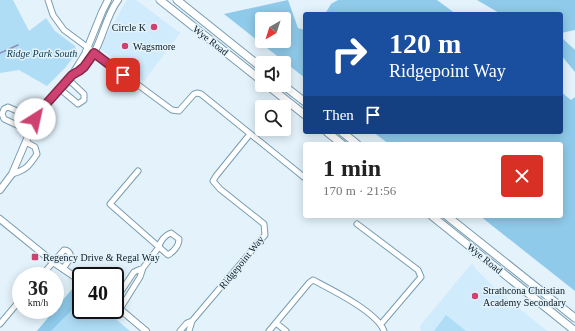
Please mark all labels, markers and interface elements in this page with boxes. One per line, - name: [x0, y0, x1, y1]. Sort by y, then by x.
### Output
- north arrow: [255, 12, 291, 48]
- map controls: [255, 12, 291, 136]
- place label: Circle K: [112, 22, 147, 33]
- marker: Circle K: [149, 22, 159, 32]
- street label: Wye Road: [191, 23, 231, 58]
- icon: right: [323, 28, 375, 80]
- text: 120 m: [389, 28, 461, 59]
- marker: Wagsmore: [120, 41, 130, 51]
- place label: Wagsmore: [133, 41, 176, 52]
- park label: Ridge Park South: [6, 48, 77, 59]
- button: sound: [255, 56, 291, 92]
- pin: [106, 58, 140, 92]
- text: Ridgepoint Way: [389, 61, 506, 81]
- icon: arrive: [112, 64, 134, 86]
- position arrow: [14, 98, 56, 140]
- button: search: [255, 100, 291, 136]
- icon: arrive: [362, 104, 384, 126]
- text: Then: [323, 107, 354, 123]
- text: 1 min: [323, 155, 381, 181]
- button: close: [501, 155, 543, 197]
- text: 170 m · 21:56: [323, 183, 396, 198]
- street label: Ridgepoint Way: [217, 234, 266, 291]
- street label: Wye Road: [465, 241, 504, 276]
- marker: Regency Drive & Regal Way: [30, 252, 40, 262]
- place label: Regency Drive & Regal Way: [43, 252, 160, 263]
- speed limit sign: 40: [72, 267, 124, 319]
- text: 36: [28, 277, 48, 299]
- place label: Strathcona Christian Academy Secondary: [483, 285, 566, 308]
- marker: Strathcona Christian Academy Secondary: [470, 291, 480, 301]
- text: km/h: [28, 297, 48, 308]

